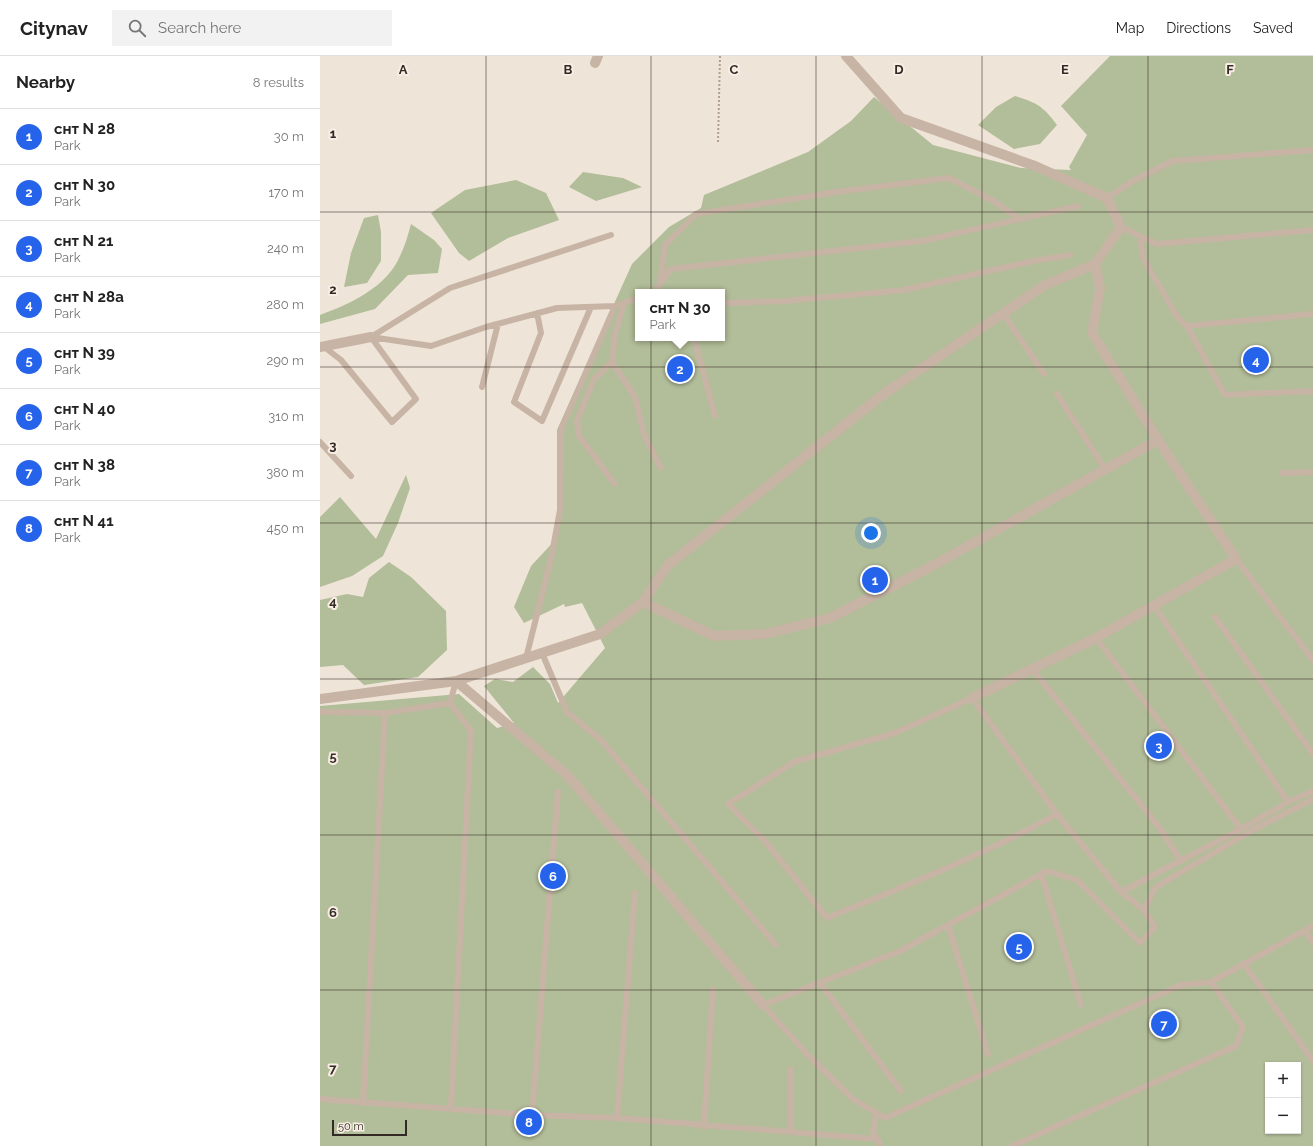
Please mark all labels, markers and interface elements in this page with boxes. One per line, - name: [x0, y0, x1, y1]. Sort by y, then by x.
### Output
- search box: [112, 10, 392, 46]
- text: Citynav: [20, 17, 88, 39]
- icon: search: [126, 17, 148, 39]
- text: Search here: [158, 19, 241, 37]
- text: Map: [1116, 20, 1144, 36]
- text: Directions: [1166, 20, 1231, 36]
- text: Saved: [1253, 20, 1293, 36]
- text: A: [399, 62, 408, 77]
- text: B: [564, 62, 573, 77]
- text: C: [730, 62, 739, 77]
- text: D: [894, 62, 904, 77]
- text: E: [1061, 62, 1069, 77]
- text: F: [1226, 62, 1234, 77]
- text: Nearby: [16, 72, 75, 92]
- text: 8 results: [253, 75, 304, 90]
- text: снт N 28: [54, 120, 115, 138]
- text: 1: [330, 126, 337, 141]
- text: 1: [26, 129, 32, 144]
- text: 30 m: [274, 129, 304, 144]
- text: Park: [54, 138, 81, 153]
- text: снт N 30: [54, 176, 115, 194]
- text: 2: [25, 185, 33, 200]
- text: 170 m: [268, 185, 304, 200]
- text: Park: [54, 194, 81, 209]
- text: снт N 21: [54, 232, 113, 250]
- text: 3: [25, 241, 33, 256]
- text: 240 m: [267, 241, 304, 256]
- text: Park: [54, 250, 81, 265]
- text: 2: [329, 282, 337, 297]
- text: снт N 28а: [54, 288, 124, 306]
- popup: [635, 289, 725, 341]
- text: 4: [25, 297, 33, 312]
- text: 280 m: [266, 297, 304, 312]
- text: снт N 30: [649, 299, 711, 317]
- text: Park: [54, 306, 81, 321]
- text: Park: [649, 317, 676, 332]
- text: снт N 39: [54, 344, 115, 362]
- pin: 4: [1243, 345, 1269, 375]
- text: 5: [25, 353, 33, 368]
- text: 290 m: [266, 353, 304, 368]
- pin: 2: [667, 354, 693, 384]
- text: Park: [54, 362, 81, 377]
- text: снт N 40: [54, 400, 115, 418]
- text: 6: [25, 409, 33, 424]
- text: 310 m: [268, 409, 304, 424]
- text: Park: [54, 418, 81, 433]
- text: 3: [329, 438, 337, 453]
- text: снт N 38: [54, 456, 115, 474]
- text: 7: [25, 465, 33, 480]
- text: 380 m: [266, 465, 304, 480]
- text: Park: [54, 474, 81, 489]
- text: снт N 41: [54, 512, 114, 530]
- text: 8: [25, 521, 33, 536]
- text: 450 m: [267, 521, 304, 536]
- your location: [861, 523, 881, 543]
- text: Park: [54, 530, 81, 545]
- pin: 1: [862, 565, 888, 595]
- text: 4: [329, 594, 337, 609]
- pin: 3: [1146, 731, 1172, 761]
- text: 5: [329, 749, 337, 764]
- pin: 6: [540, 861, 566, 891]
- text: 6: [329, 905, 337, 920]
- pin: 5: [1006, 932, 1032, 962]
- pin: 7: [1151, 1009, 1177, 1039]
- text: 7: [329, 1061, 337, 1076]
- map controls: [1265, 1062, 1301, 1134]
- button: +: [1265, 1062, 1301, 1098]
- button: −: [1265, 1098, 1301, 1134]
- pin: 8: [516, 1107, 542, 1137]
- scale bar: [332, 1118, 407, 1137]
- text: 50 m: [338, 1120, 364, 1133]

